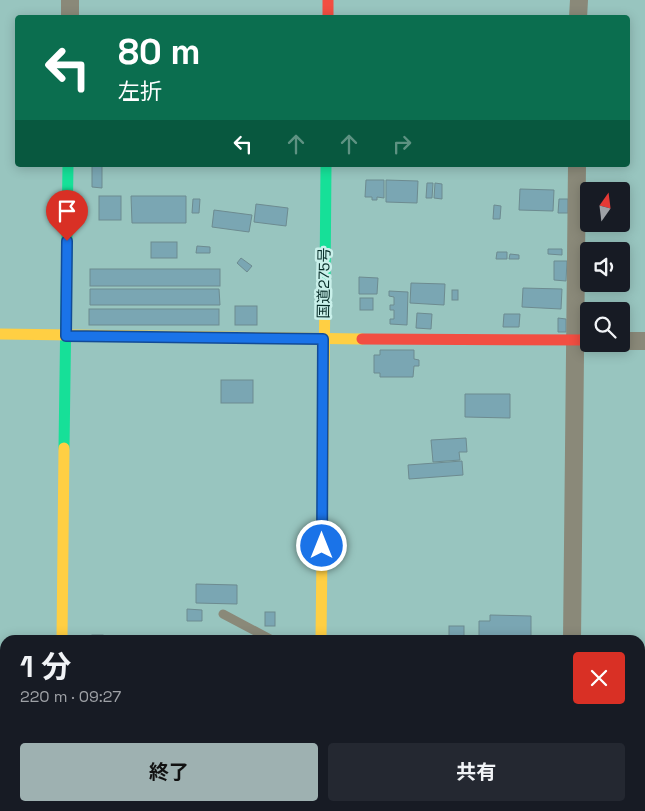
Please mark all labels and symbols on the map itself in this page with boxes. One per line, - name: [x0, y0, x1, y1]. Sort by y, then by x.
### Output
- north arrow: [580, 182, 630, 232]
- pin: [46, 190, 88, 241]
- street label: 国道275号: [313, 247, 334, 319]
- position arrow: [295, 519, 347, 571]

